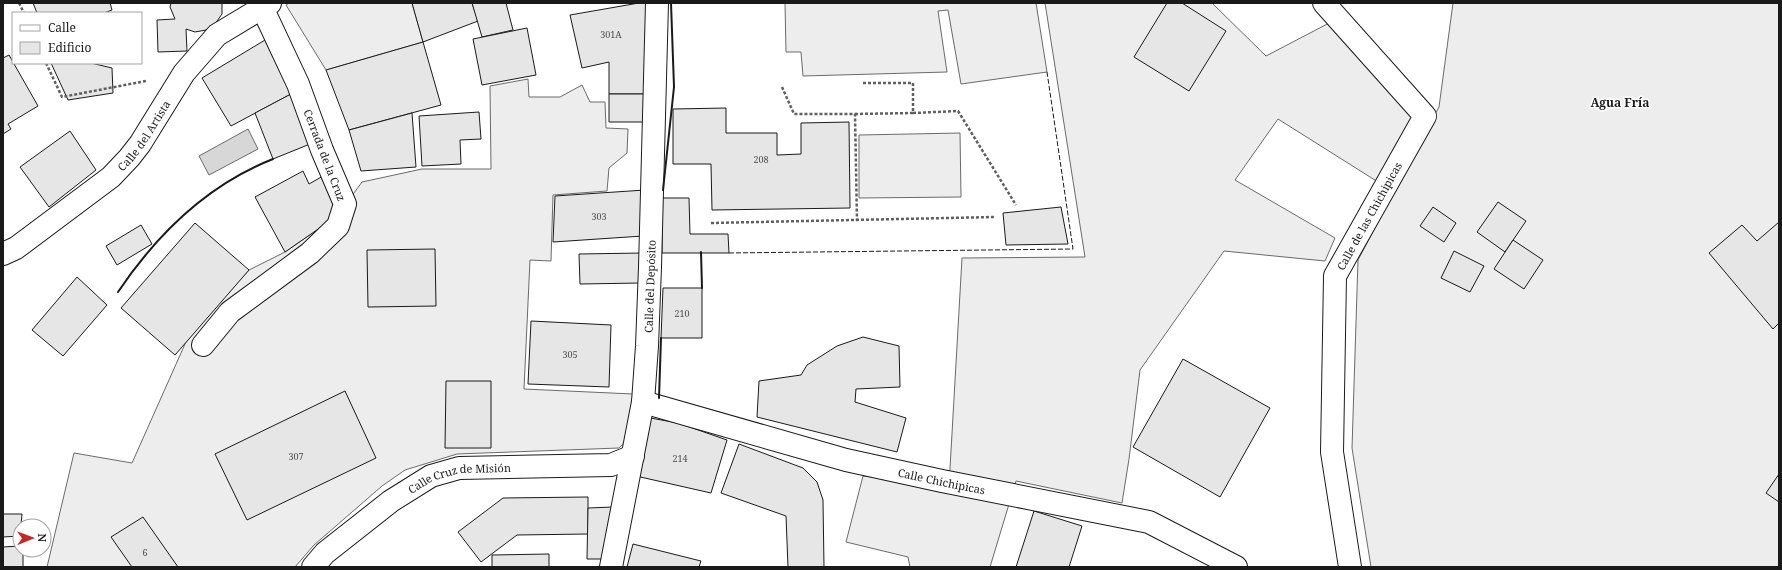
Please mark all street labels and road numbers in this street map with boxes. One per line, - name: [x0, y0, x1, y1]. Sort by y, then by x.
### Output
- street label: Calle del Artista: [114, 97, 173, 174]
- street label: Cerrada de la Cruz: [301, 107, 349, 203]
- street label: Calle de las Chichipicas: [1333, 159, 1405, 273]
- street label: Calle del Depósito: [640, 239, 658, 333]
- street label: Calle Cruz de Misión: [405, 459, 511, 496]
- street label: Calle Chichipicas: [897, 464, 987, 497]

